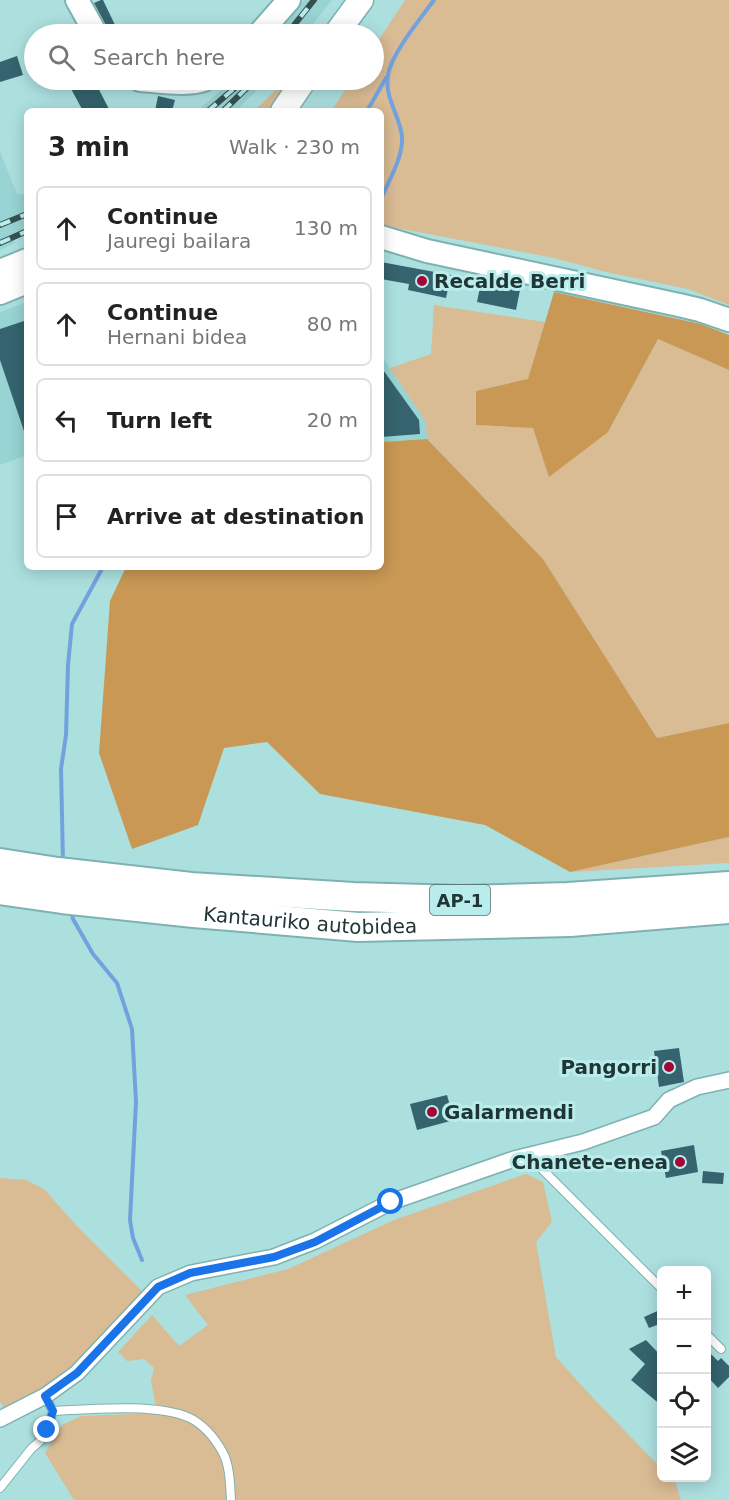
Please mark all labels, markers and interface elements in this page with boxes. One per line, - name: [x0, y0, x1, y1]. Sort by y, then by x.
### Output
- search box: [24, 24, 384, 90]
- icon: search: [45, 41, 78, 74]
- text: Search here: [93, 45, 225, 70]
- text: 3 min: [48, 132, 130, 162]
- text: Walk · 230 m: [229, 135, 360, 159]
- text: Continue: [107, 204, 218, 229]
- icon: ahead: [50, 212, 83, 245]
- text: 130 m: [294, 216, 358, 240]
- text: Jauregi bailara: [107, 229, 251, 253]
- place label: Recalde Berri: [434, 269, 585, 293]
- marker: Recalde Berri: [415, 274, 429, 288]
- text: Continue: [107, 300, 218, 325]
- icon: ahead: [50, 308, 83, 341]
- text: 80 m: [307, 312, 358, 336]
- text: Hernani bidea: [107, 325, 247, 349]
- icon: left: [50, 404, 83, 437]
- text: Turn left: [107, 408, 212, 433]
- text: 20 m: [307, 408, 358, 432]
- icon: arrive: [50, 500, 83, 533]
- text: Arrive at destination: [107, 504, 364, 529]
- road number: AP-1: [430, 885, 490, 915]
- street label: Kantauriko autobidea: [202, 902, 417, 939]
- place label: Pangorri: [561, 1055, 657, 1079]
- marker: Pangorri: [662, 1060, 676, 1074]
- place label: Galarmendi: [444, 1100, 574, 1124]
- marker: Galarmendi: [425, 1105, 439, 1119]
- place label: Chanete-enea: [511, 1150, 668, 1174]
- marker: Chanete-enea: [673, 1155, 687, 1169]
- route start: [377, 1188, 403, 1214]
- map controls: [657, 1266, 711, 1482]
- button: +: [657, 1266, 711, 1320]
- button: −: [657, 1320, 711, 1374]
- button: locate: [657, 1374, 711, 1428]
- route end: [33, 1416, 59, 1442]
- button: layers: [657, 1428, 711, 1482]

